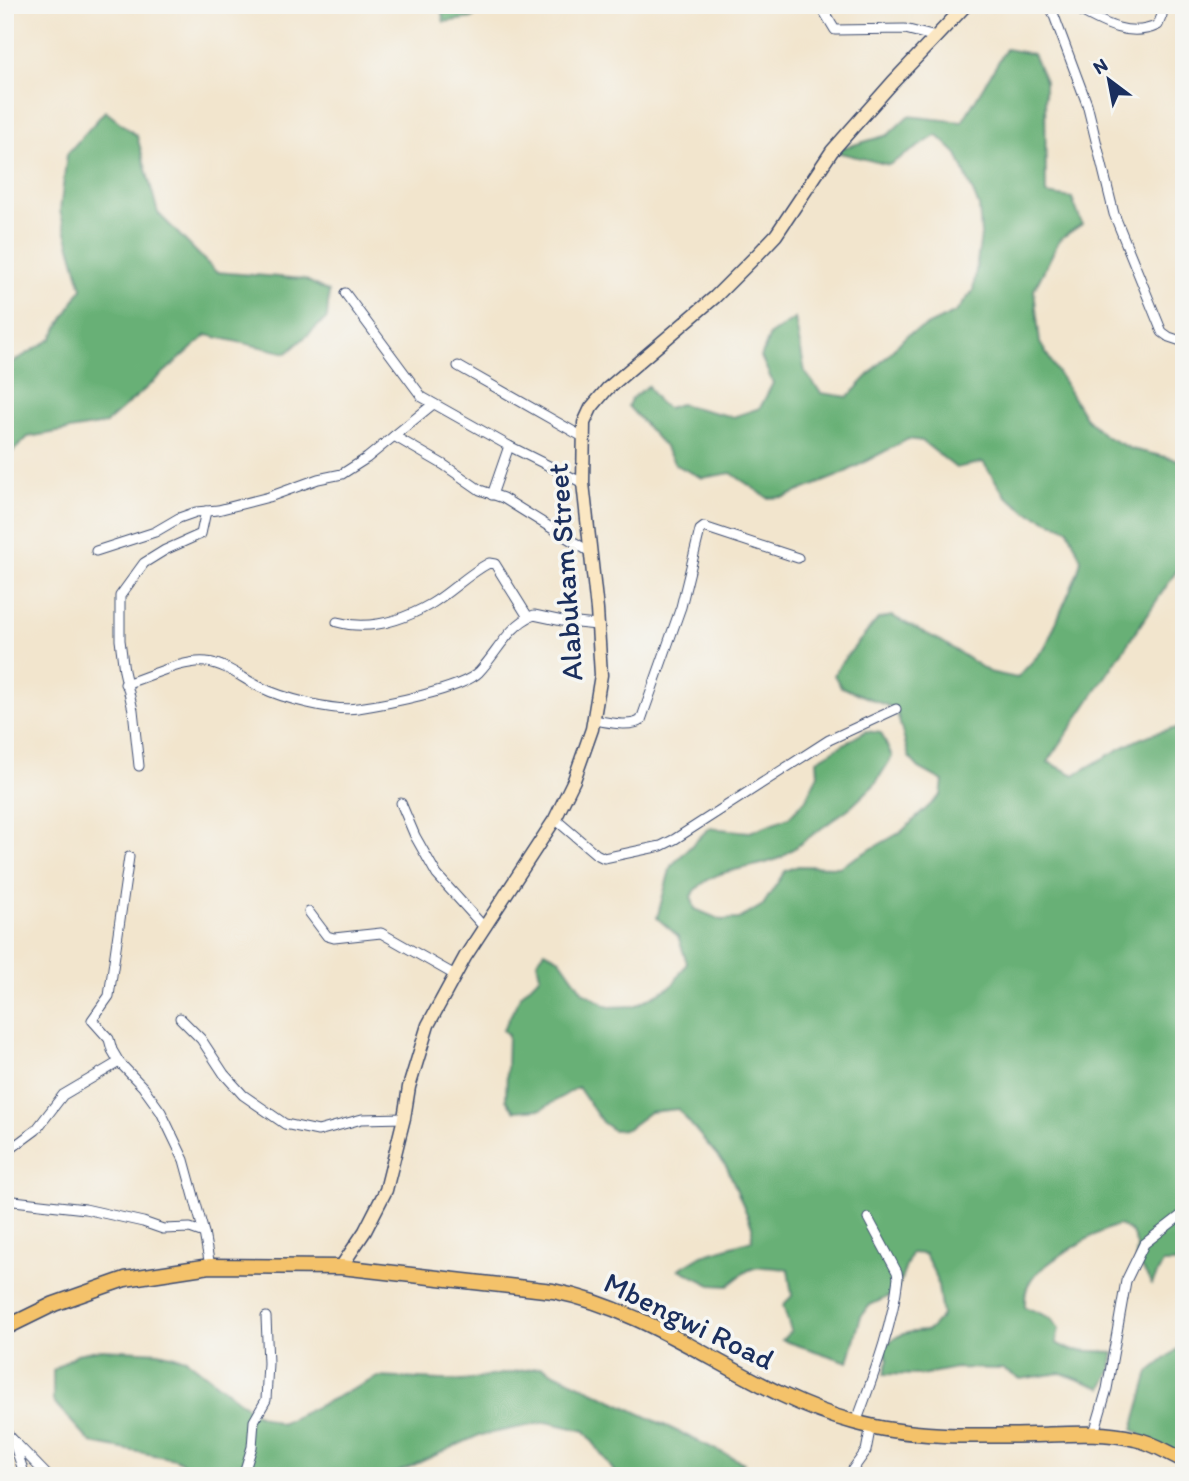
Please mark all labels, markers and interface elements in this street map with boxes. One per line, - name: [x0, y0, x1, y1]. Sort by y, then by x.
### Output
- north arrow: [1074, 46, 1144, 116]
- text: N: [1089, 53, 1112, 79]
- street label: Alabukam Street: [538, 462, 591, 682]
- street label: Mbengwi Road: [598, 1263, 780, 1378]

